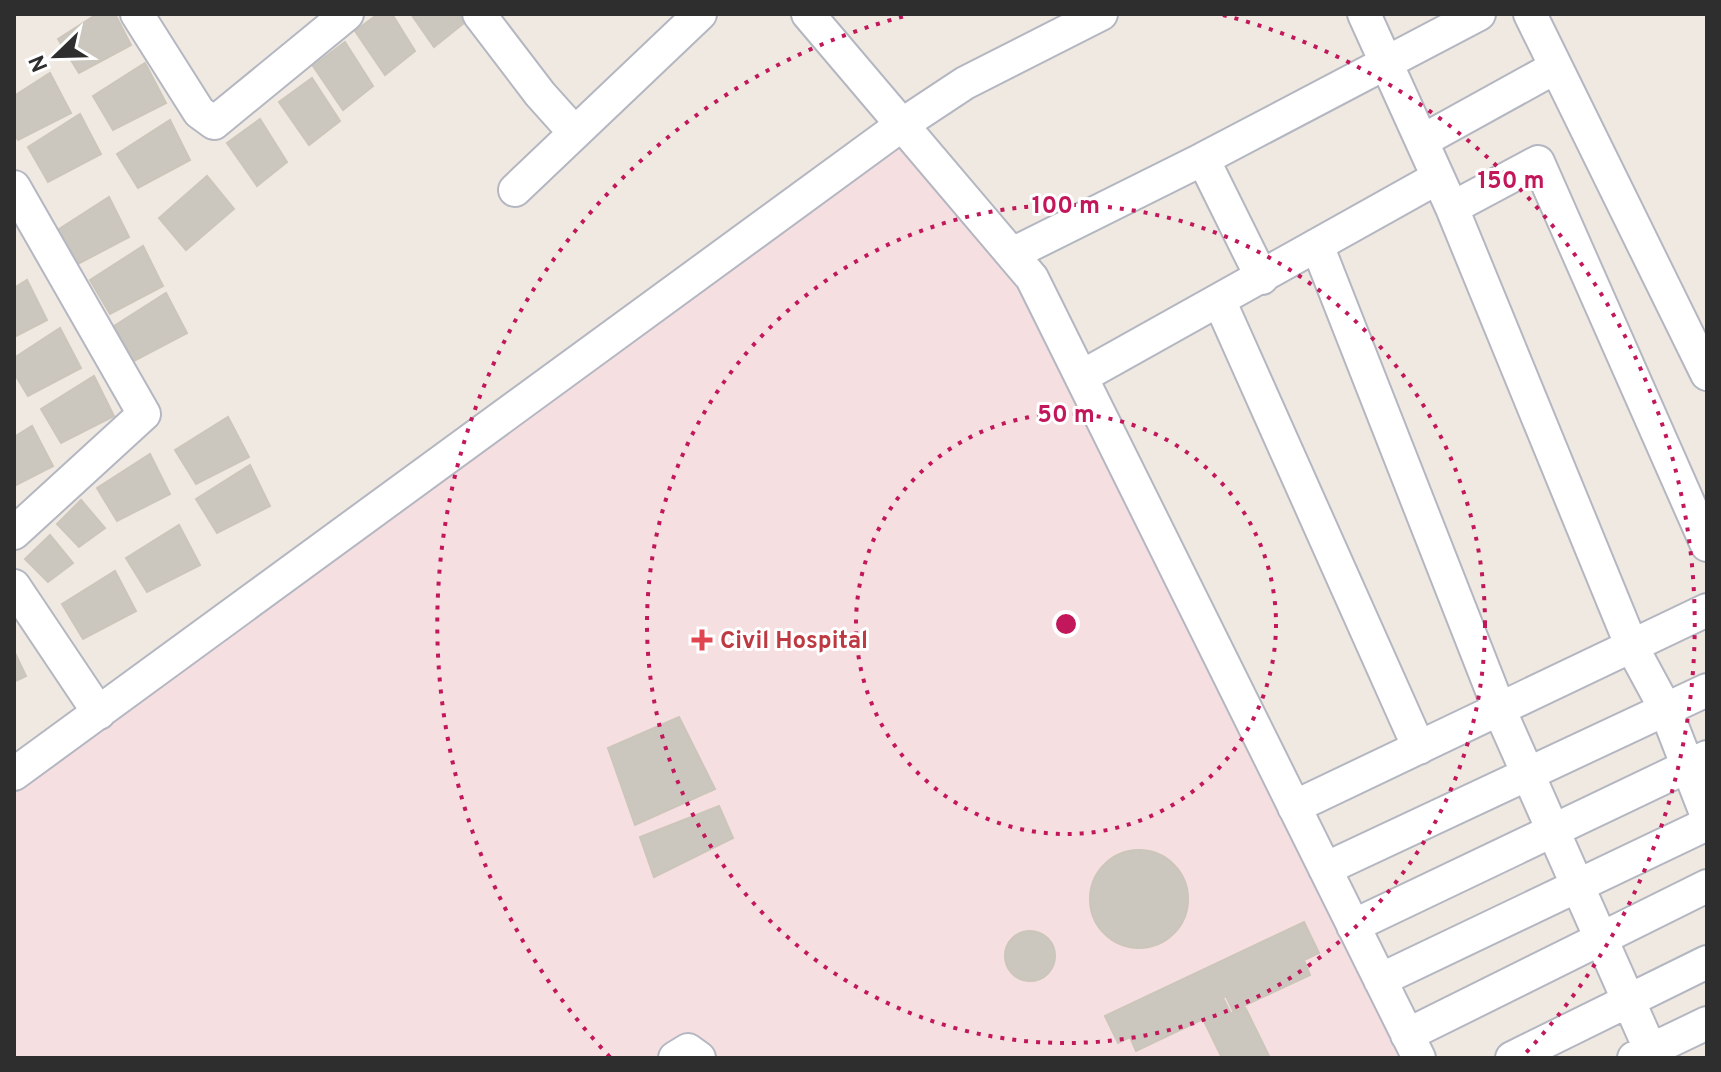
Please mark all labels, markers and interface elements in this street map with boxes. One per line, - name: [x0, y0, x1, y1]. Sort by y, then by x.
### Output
- north arrow: [16, 16, 96, 96]
- text: N: [24, 50, 55, 75]
- text: 150 m: [1477, 167, 1545, 197]
- text: 100 m: [1032, 192, 1100, 222]
- text: 50 m: [1037, 401, 1095, 431]
- centre of rings: [1052, 610, 1080, 638]
- place label: Civil Hospital: [720, 627, 868, 657]
- marker: Civil Hospital: [691, 629, 713, 651]

